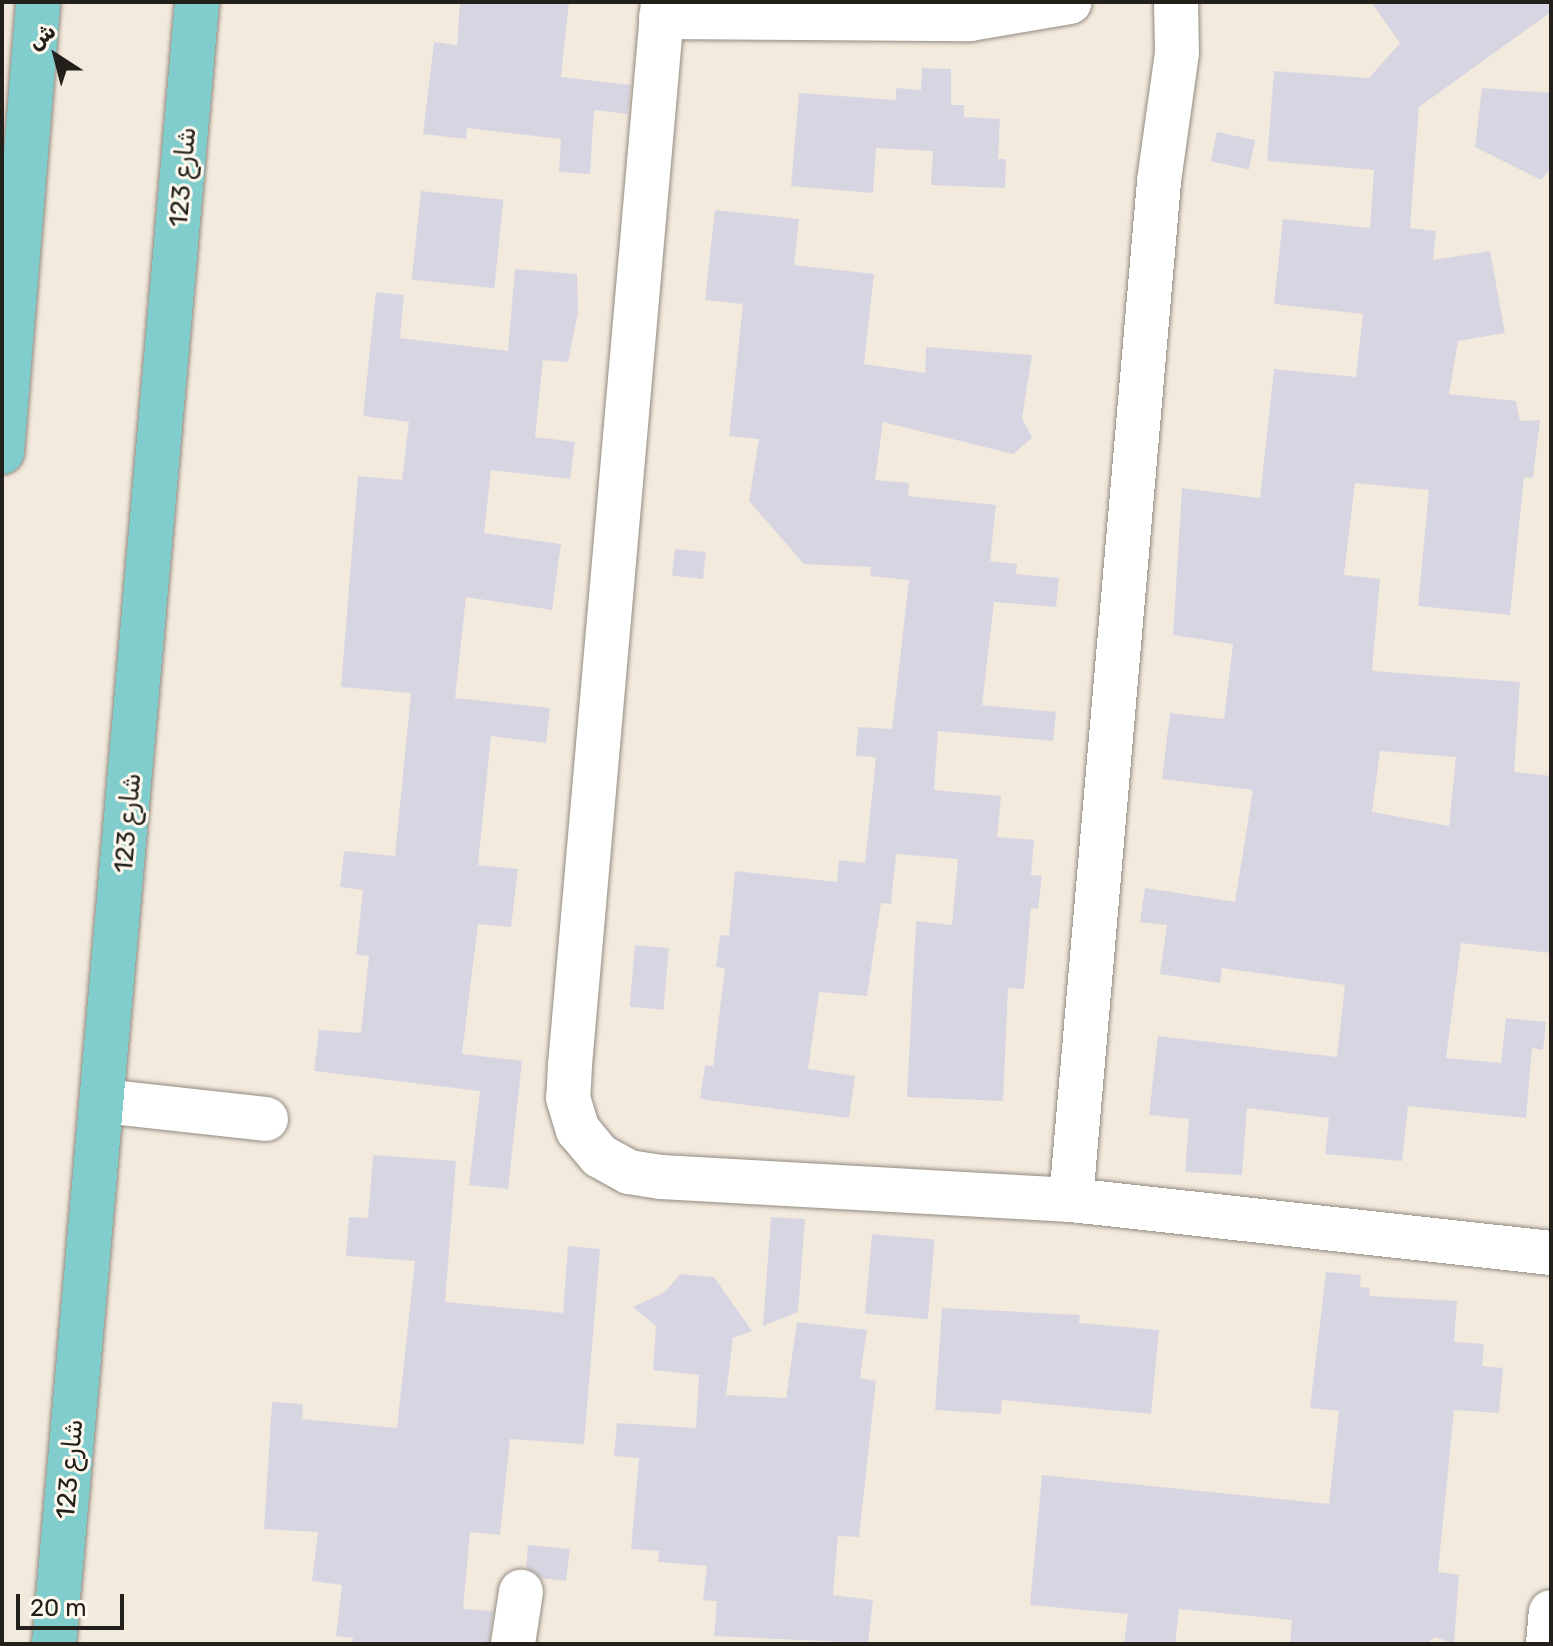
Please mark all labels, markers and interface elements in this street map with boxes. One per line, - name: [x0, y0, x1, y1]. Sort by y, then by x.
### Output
- north arrow: [16, 16, 96, 96]
- text: ش: [22, 17, 61, 55]
- street label: شارع 123: [163, 126, 203, 228]
- street label: شارع 123: [108, 772, 148, 874]
- street label: شارع 123: [50, 1418, 90, 1520]
- scale bar: [20, 1578, 128, 1628]
- text: 20 m: [30, 1594, 87, 1622]

